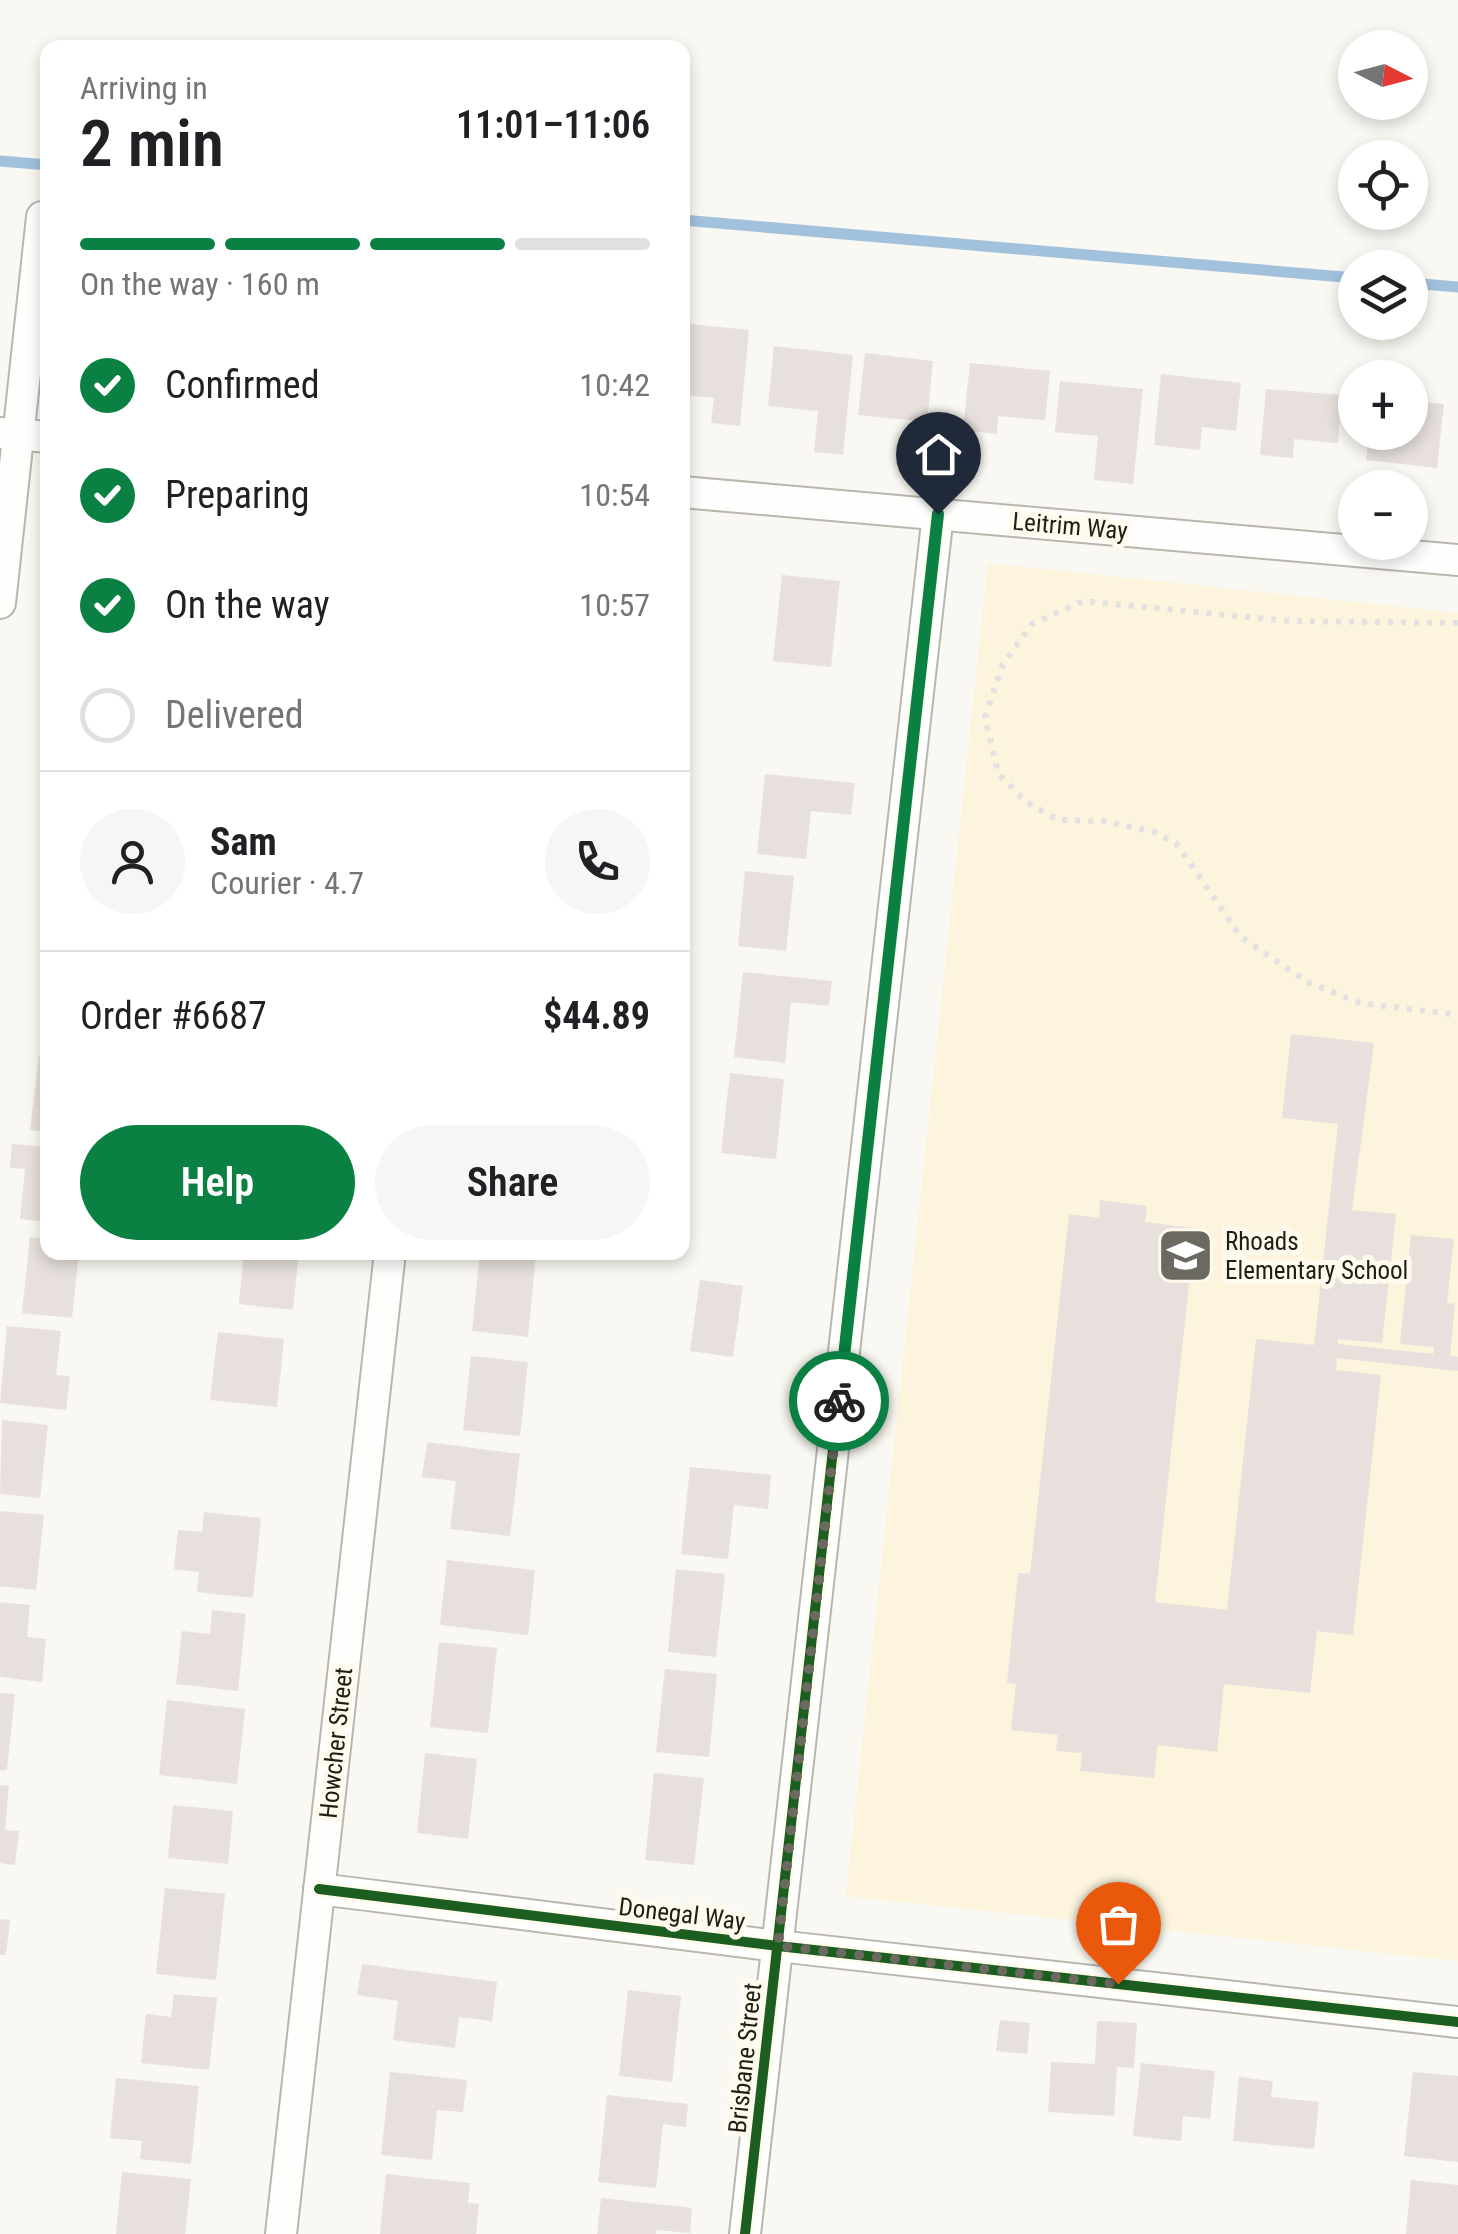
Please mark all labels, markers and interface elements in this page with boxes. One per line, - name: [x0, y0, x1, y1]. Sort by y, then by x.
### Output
- north arrow: [1338, 30, 1428, 120]
- map controls: [1338, 30, 1428, 560]
- text: Arriving in: [80, 69, 208, 107]
- text: 11:01–11:06: [456, 103, 650, 147]
- text: 2 min: [80, 106, 224, 182]
- button: locate: [1338, 140, 1428, 230]
- button: layers: [1338, 250, 1428, 340]
- text: On the way · 160 m: [80, 265, 320, 303]
- icon: check: [80, 358, 135, 413]
- button: +: [1338, 360, 1428, 450]
- text: Confirmed: [165, 363, 320, 407]
- text: 10:42: [579, 366, 650, 404]
- pin: [896, 412, 981, 515]
- icon: home: [911, 427, 966, 482]
- icon: check: [80, 468, 135, 523]
- button: −: [1338, 470, 1428, 560]
- text: Preparing: [165, 473, 310, 517]
- text: 10:54: [579, 476, 650, 514]
- street label: Leitrim Way: [1011, 507, 1129, 545]
- icon: check: [80, 578, 135, 633]
- text: On the way: [165, 583, 330, 627]
- text: 10:57: [579, 586, 650, 624]
- text: Delivered: [165, 693, 304, 737]
- button: person: [80, 809, 185, 914]
- button: phone: [545, 809, 650, 914]
- text: Sam: [210, 820, 277, 864]
- text: Courier · 4.7: [210, 864, 364, 902]
- text: Order #6687: [80, 994, 267, 1038]
- text: $44.89: [543, 994, 650, 1038]
- button: Help: [80, 1125, 355, 1240]
- button: Share: [375, 1125, 650, 1240]
- school or university icon: Rhoads Elementary School: [1156, 1225, 1216, 1285]
- place label: Rhoads Elementary School: [1225, 1227, 1408, 1285]
- courier: [789, 1351, 889, 1451]
- icon: bike: [812, 1374, 867, 1429]
- street label: Howcher Street: [314, 1666, 358, 1820]
- pin: [1076, 1882, 1161, 1985]
- street label: Donegal Way: [617, 1892, 747, 1936]
- icon: bag: [1091, 1897, 1146, 1952]
- street label: Brisbane Street: [723, 1981, 767, 2135]

